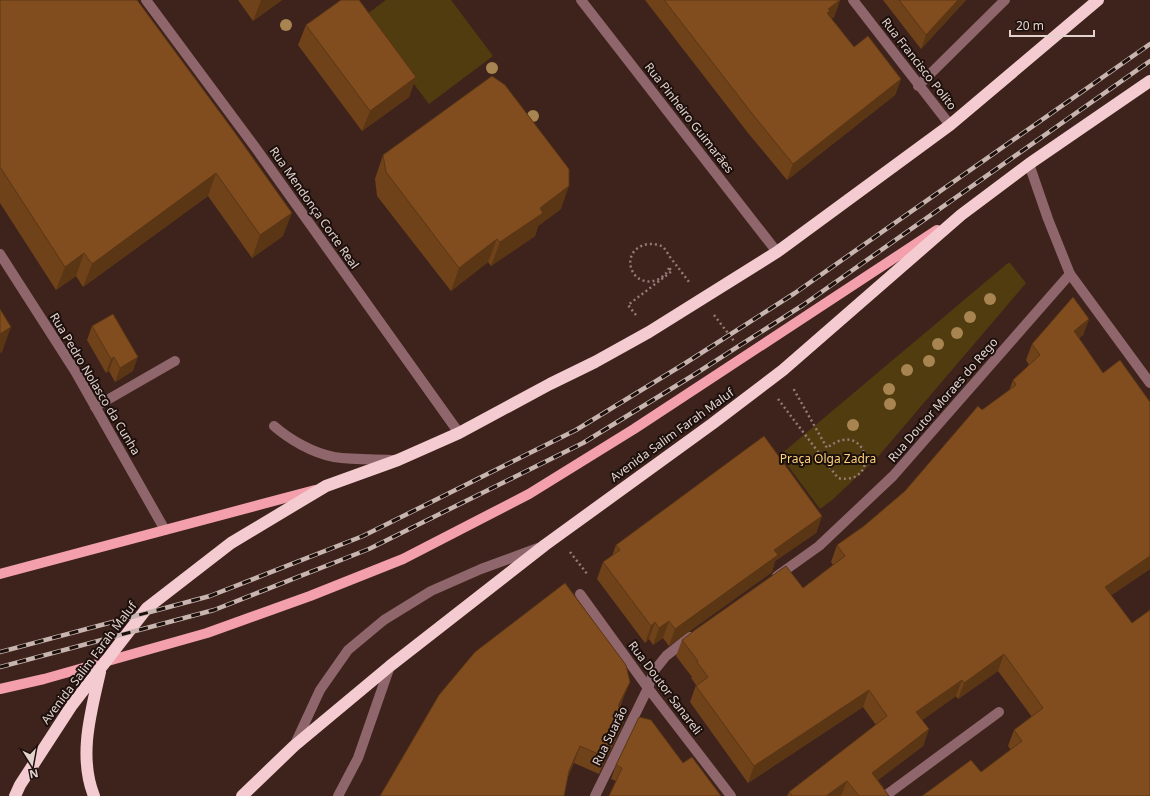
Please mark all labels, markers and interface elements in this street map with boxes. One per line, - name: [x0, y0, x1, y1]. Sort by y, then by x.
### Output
- scale bar: [1010, 12, 1094, 38]
- street label: Rua Francisco Polito: [878, 14, 961, 113]
- text: 20 m: [1016, 17, 1044, 34]
- street label: Rua Pinheiro Guimarães: [641, 59, 738, 177]
- street label: Rua Mendonça Corte Real: [266, 143, 363, 272]
- street label: Rua Pedro Nolasco da Cunha: [46, 309, 145, 458]
- street label: Rua Doutor Moraes do Rego: [884, 334, 1001, 466]
- street label: Avenida Salim Farah Maluf: [606, 383, 738, 485]
- park label: Praça Olga Zadra: [780, 450, 876, 467]
- street label: Avenida Salim Farah Maluf: [37, 597, 141, 727]
- street label: Rua Doutor Sanareli: [625, 637, 706, 738]
- street label: Rua Suarão: [588, 703, 631, 768]
- north arrow: [12, 744, 52, 784]
- text: N: [28, 766, 40, 783]

